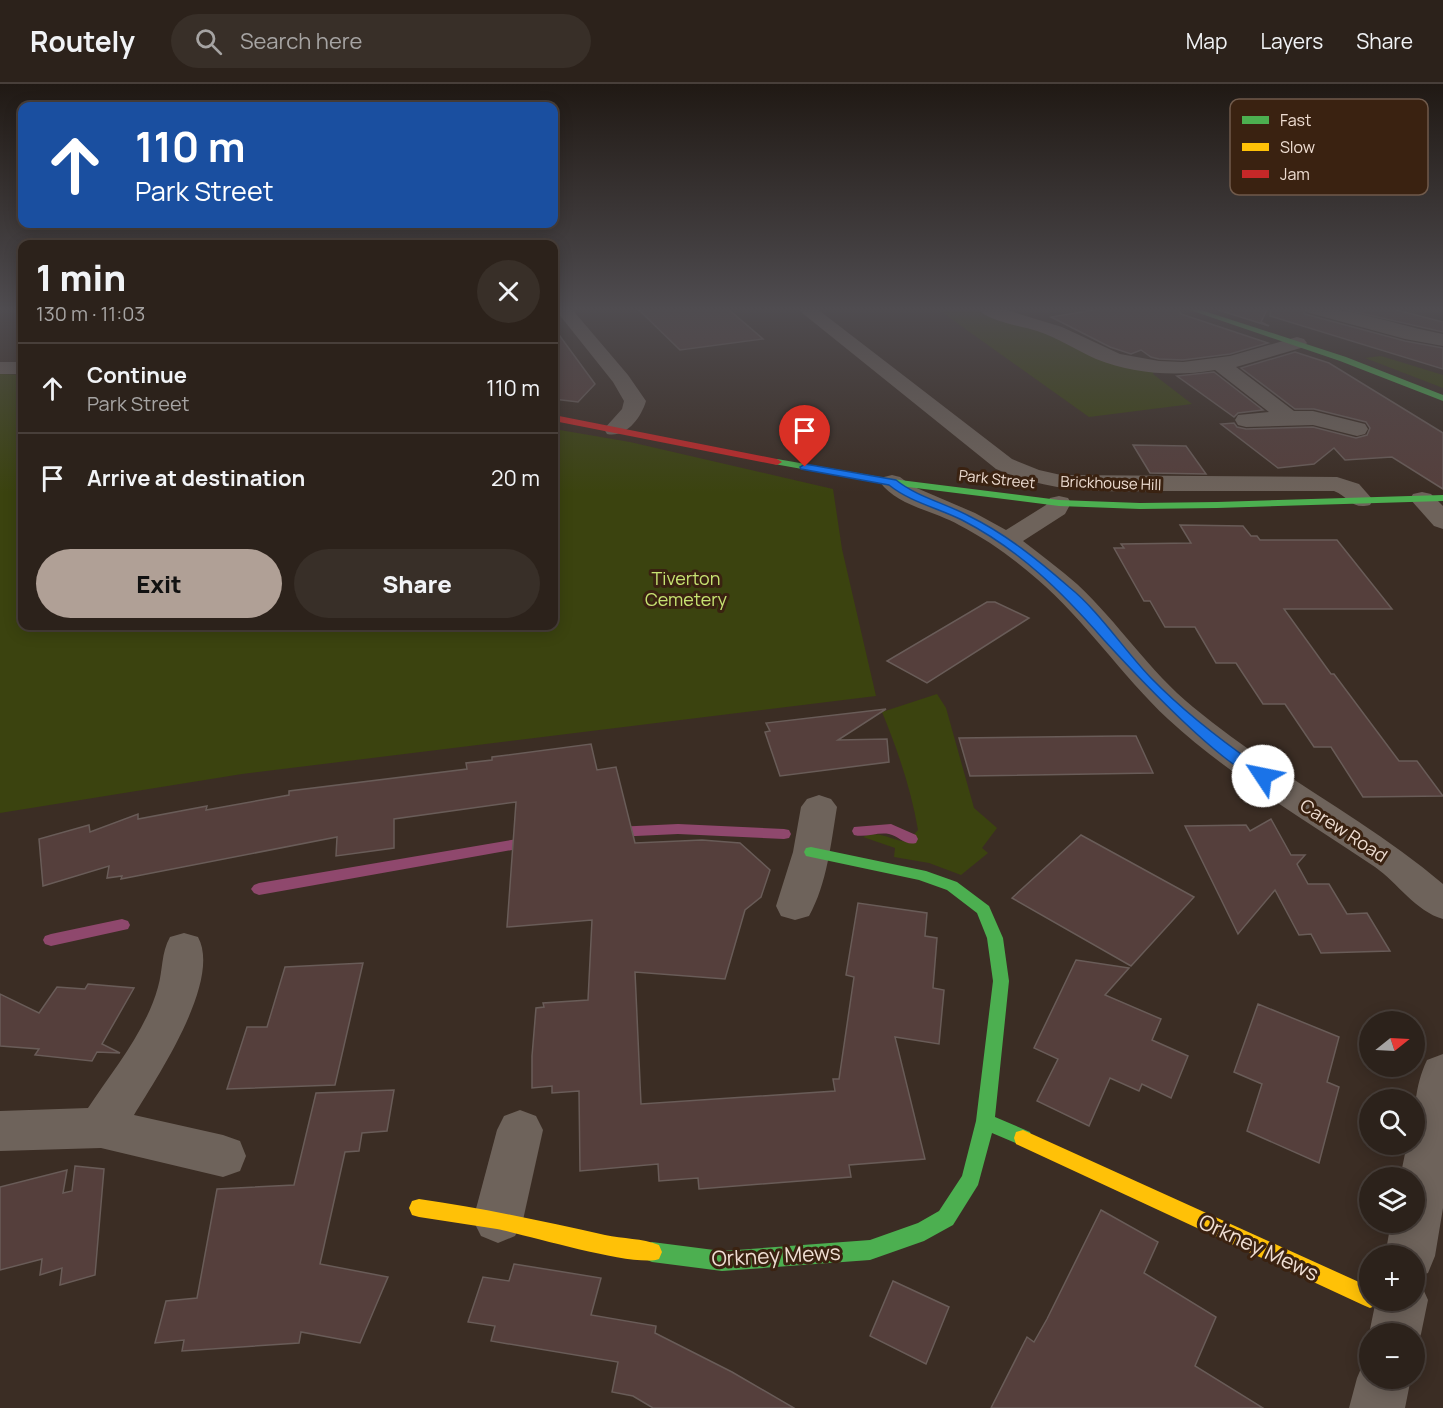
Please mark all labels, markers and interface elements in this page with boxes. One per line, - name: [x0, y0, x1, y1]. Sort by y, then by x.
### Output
- search box: [171, 14, 591, 68]
- text: Routely: [30, 22, 135, 60]
- icon: search: [192, 25, 225, 58]
- text: Search here: [240, 26, 362, 56]
- text: Map: [1186, 27, 1227, 55]
- text: Layers: [1260, 27, 1323, 55]
- text: Share: [1356, 27, 1413, 55]
- legend: [1230, 99, 1428, 195]
- text: Fast: [1280, 109, 1311, 131]
- text: 110 m: [135, 117, 246, 175]
- icon: ahead: [36, 126, 114, 204]
- text: Slow: [1280, 136, 1315, 158]
- text: Jam: [1280, 163, 1310, 185]
- text: Park Street: [135, 172, 274, 209]
- text: 1 min: [36, 253, 126, 302]
- button: close: [477, 260, 540, 323]
- text: 130 m · 11:03: [36, 300, 145, 327]
- text: Continue: [87, 360, 187, 390]
- icon: ahead: [36, 372, 69, 405]
- text: 110 m: [486, 373, 540, 403]
- text: Park Street: [87, 390, 190, 417]
- pin: [779, 405, 830, 467]
- icon: arrive: [788, 414, 821, 447]
- icon: arrive: [36, 462, 69, 495]
- text: Arrive at destination: [87, 463, 305, 493]
- text: 20 m: [491, 463, 540, 493]
- street label: Park Street: [958, 465, 1036, 493]
- street label: Brickhouse Hill: [1060, 471, 1162, 495]
- button: Exit: [36, 549, 282, 618]
- button: Share: [294, 549, 540, 618]
- park label: Tiverton Cemetery: [645, 566, 728, 611]
- position arrow: [1231, 744, 1295, 808]
- street label: Carew Road: [1296, 793, 1392, 867]
- north arrow: [1359, 1011, 1425, 1077]
- map controls: [1359, 1011, 1425, 1389]
- button: search: [1359, 1089, 1425, 1155]
- button: layers: [1359, 1167, 1425, 1233]
- street label: Orkney Mews: [1195, 1207, 1323, 1287]
- street label: Orkney Mews: [711, 1238, 841, 1272]
- button: +: [1359, 1245, 1425, 1311]
- button: −: [1359, 1323, 1425, 1389]

